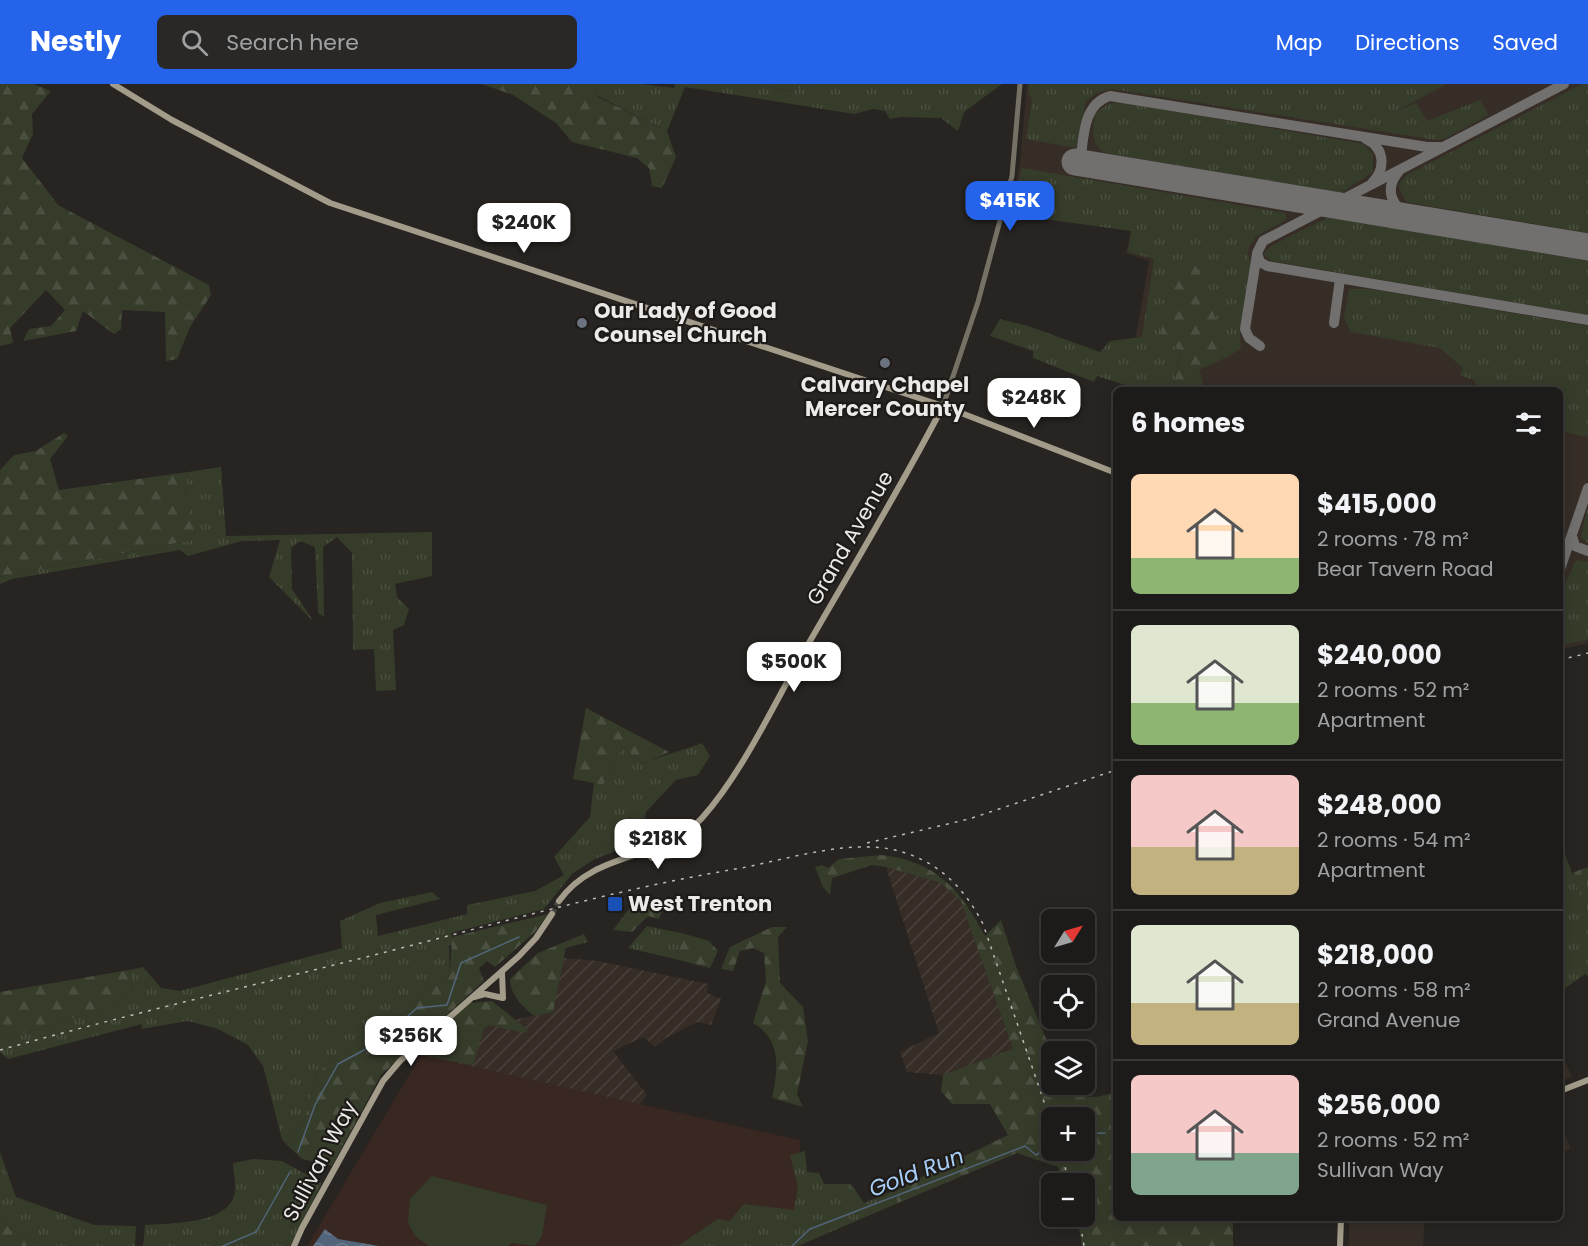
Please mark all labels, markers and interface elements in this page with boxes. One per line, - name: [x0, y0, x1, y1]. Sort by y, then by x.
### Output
- search box: [157, 15, 577, 69]
- text: Nestly: [30, 22, 121, 61]
- icon: search: [178, 26, 211, 59]
- text: Search here: [226, 27, 359, 58]
- text: Map: [1276, 28, 1322, 57]
- text: Directions: [1355, 28, 1459, 57]
- text: Saved: [1492, 28, 1558, 57]
- pin: $415K: [968, 181, 1052, 232]
- text: $415K: [979, 186, 1041, 214]
- pin: $240K: [482, 203, 566, 254]
- text: $240K: [491, 208, 557, 236]
- place label: Our Lady of Good Counsel Church: [594, 296, 777, 349]
- marker: Our Lady of Good Counsel Church: [575, 316, 589, 330]
- marker: Calvary Chapel Mercer County: [878, 356, 892, 370]
- place label: Calvary Chapel Mercer County: [801, 370, 969, 423]
- pin: $248K: [992, 378, 1076, 429]
- text: $248K: [1001, 383, 1067, 411]
- text: 6 homes: [1131, 405, 1245, 441]
- icon: filters: [1512, 407, 1545, 440]
- street label: Grand Avenue: [799, 465, 900, 610]
- text: $415,000: [1317, 486, 1437, 522]
- icon: home: [1179, 498, 1251, 570]
- text: 2 rooms · 78 m²: [1317, 525, 1469, 553]
- text: Bear Tavern Road: [1317, 555, 1494, 583]
- text: $240,000: [1317, 637, 1442, 673]
- pin: $500K: [752, 642, 836, 693]
- text: $500K: [761, 647, 827, 675]
- icon: home: [1179, 649, 1251, 721]
- text: 2 rooms · 52 m²: [1317, 676, 1469, 704]
- text: Apartment: [1317, 706, 1425, 734]
- text: $248,000: [1317, 787, 1442, 823]
- icon: home: [1179, 799, 1251, 871]
- pin: $218K: [616, 819, 700, 870]
- text: $218K: [629, 824, 688, 852]
- text: 2 rooms · 54 m²: [1317, 826, 1471, 854]
- text: Apartment: [1317, 856, 1425, 884]
- place label: West Trenton: [628, 889, 772, 918]
- marker: West Trenton: [606, 895, 624, 913]
- north arrow: [1041, 909, 1095, 963]
- map controls: [1041, 909, 1095, 1227]
- text: $218,000: [1317, 937, 1434, 973]
- icon: home: [1179, 949, 1251, 1021]
- button: locate: [1041, 975, 1095, 1029]
- text: 2 rooms · 58 m²: [1317, 976, 1471, 1004]
- text: Grand Avenue: [1317, 1006, 1460, 1034]
- pin: $256K: [369, 1016, 453, 1067]
- text: $256K: [379, 1021, 443, 1049]
- button: layers: [1041, 1041, 1095, 1095]
- text: $256,000: [1317, 1087, 1441, 1123]
- street label: Sullivan Way: [276, 1095, 364, 1226]
- icon: home: [1179, 1099, 1251, 1171]
- button: +: [1041, 1107, 1095, 1161]
- text: 2 rooms · 52 m²: [1317, 1126, 1469, 1154]
- water label: Gold Run: [864, 1140, 968, 1205]
- text: Sullivan Way: [1317, 1156, 1443, 1184]
- button: −: [1041, 1173, 1095, 1227]

